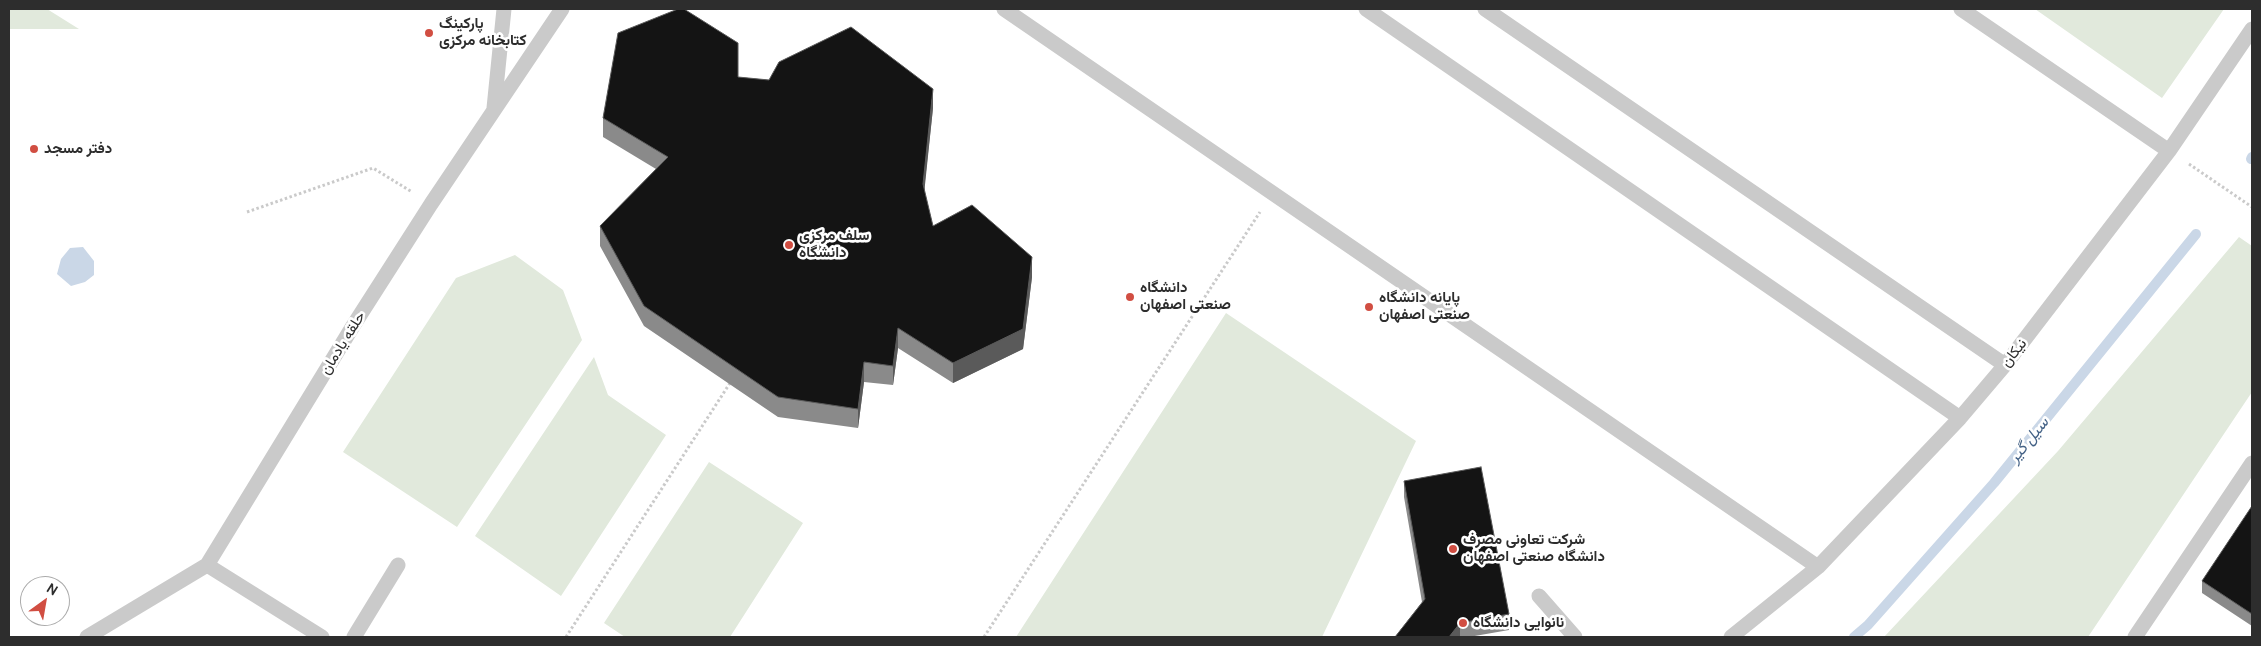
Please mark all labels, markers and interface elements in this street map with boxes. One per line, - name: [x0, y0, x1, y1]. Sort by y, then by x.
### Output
- place label: پارکینگ کتابخانه مرکزی: [439, 15, 527, 50]
- marker: پارکینگ کتابخانه مرکزی: [423, 27, 435, 39]
- place label: دفتر مسجد: [44, 140, 112, 158]
- marker: دفتر مسجد: [28, 143, 40, 155]
- place label: سلف مرکزی دانشگاه: [799, 227, 869, 262]
- marker: سلف مرکزی دانشگاه: [783, 239, 795, 251]
- place label: دانشگاه صنعتی اصفهان: [1140, 279, 1231, 314]
- place label: پایانه دانشگاه صنعتی اصفهان: [1379, 289, 1470, 324]
- marker: دانشگاه صنعتی اصفهان: [1124, 291, 1136, 303]
- marker: پایانه دانشگاه صنعتی اصفهان: [1363, 301, 1375, 313]
- street label: حلقه یادمان: [316, 308, 370, 378]
- street label: نیکان: [1997, 335, 2031, 371]
- water label: سیل گیر: [2005, 414, 2053, 466]
- place label: شرکت تعاونی مصرف دانشگاه صنعتی اصفهان: [1463, 531, 1605, 566]
- marker: شرکت تعاونی مصرف دانشگاه صنعتی اصفهان: [1447, 543, 1459, 555]
- north arrow: [20, 576, 70, 626]
- text: N: [43, 579, 61, 599]
- place label: نانوایی دانشگاه: [1473, 614, 1564, 632]
- marker: نانوایی دانشگاه: [1457, 617, 1469, 629]

